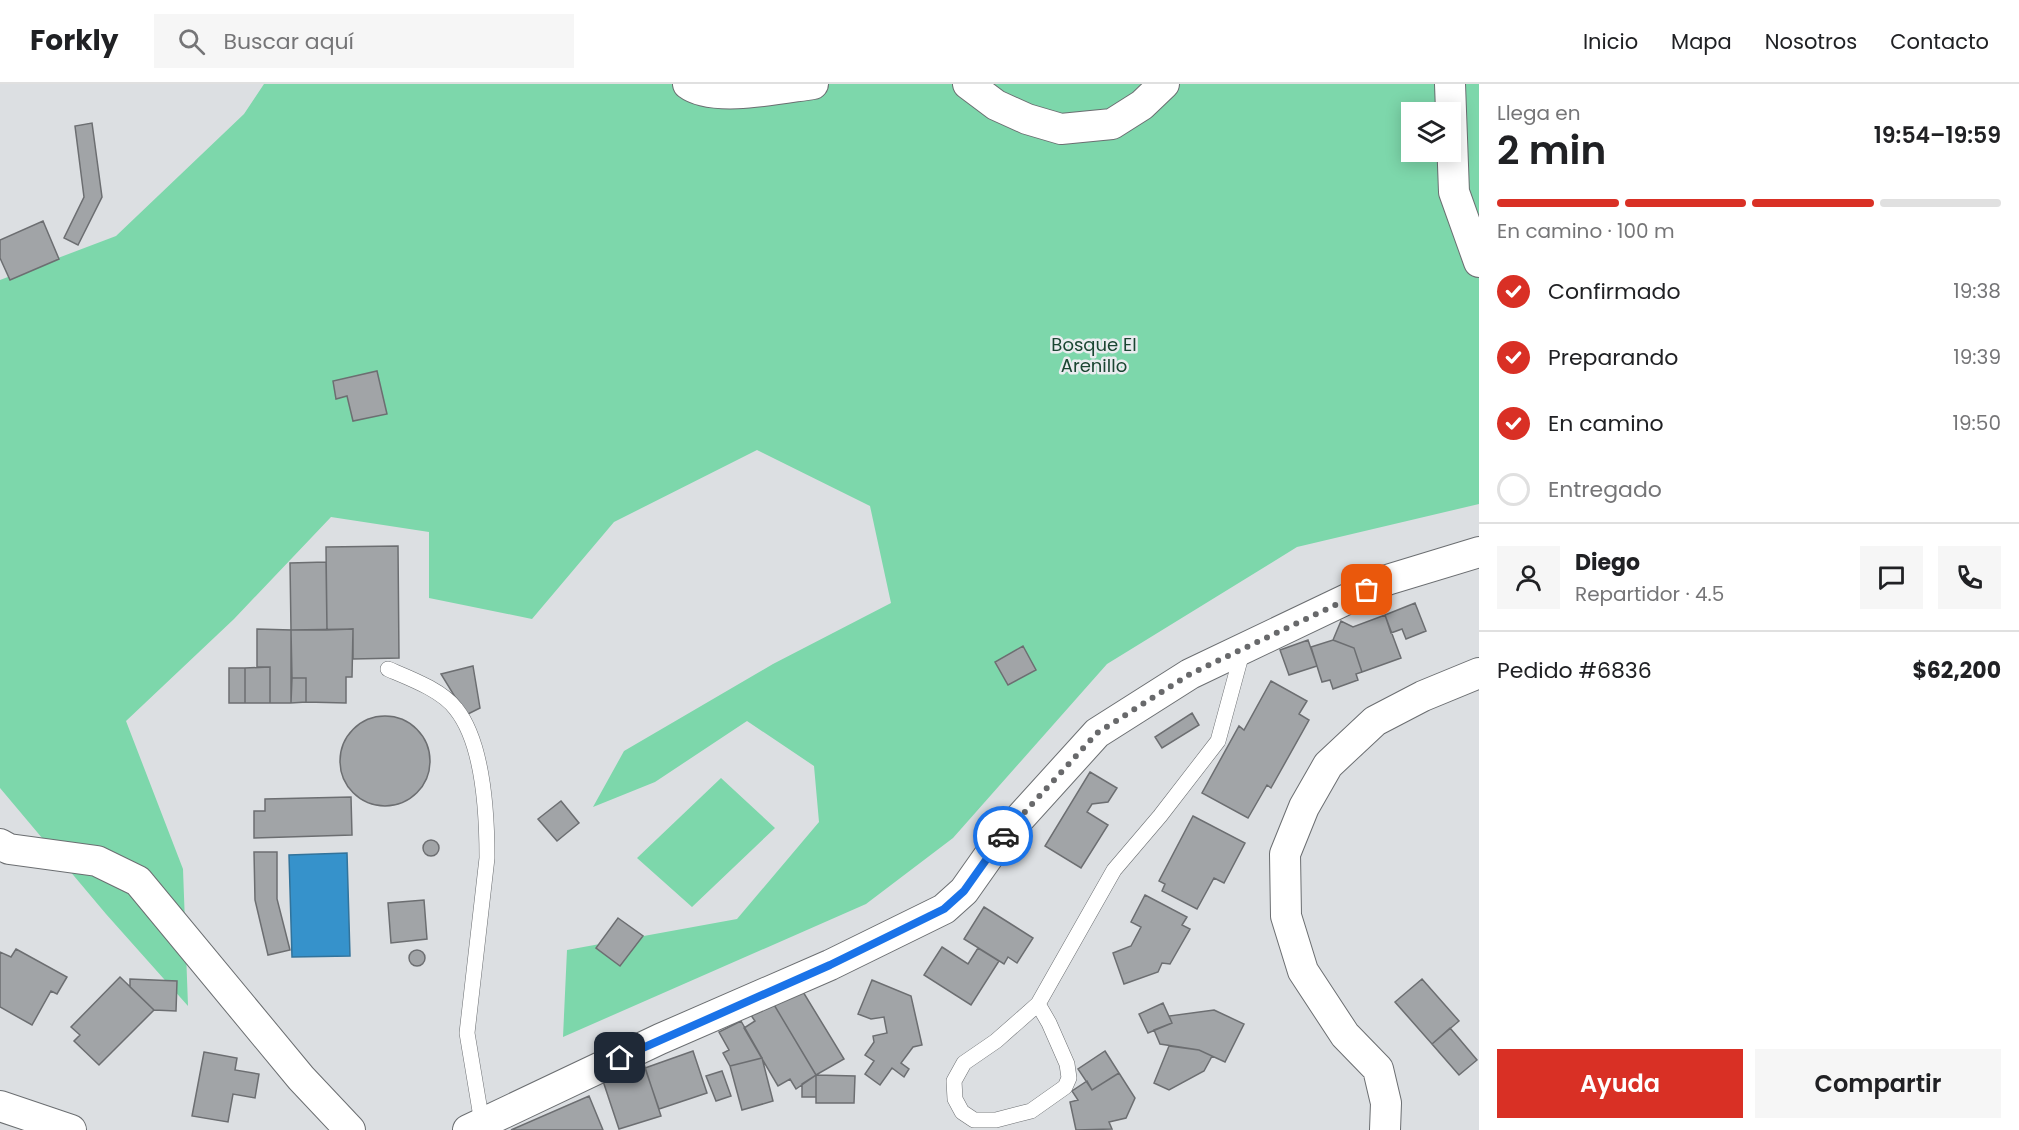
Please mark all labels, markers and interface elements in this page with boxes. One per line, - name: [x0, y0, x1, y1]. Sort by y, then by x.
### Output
- search box: [154, 14, 574, 68]
- text: Forkly: [30, 21, 118, 60]
- icon: search: [175, 25, 208, 58]
- text: Buscar aquí: [223, 26, 354, 57]
- text: Inicio: [1583, 27, 1638, 56]
- text: Mapa: [1671, 27, 1732, 56]
- text: Nosotros: [1765, 27, 1857, 56]
- text: Contacto: [1890, 27, 1989, 56]
- text: Llega en: [1497, 99, 1581, 127]
- map controls: [1401, 102, 1461, 162]
- button: layers: [1401, 102, 1461, 162]
- text: 19:54–19:59: [1874, 120, 2001, 151]
- text: 2 min: [1497, 123, 1606, 178]
- text: En camino · 100 m: [1497, 217, 1675, 245]
- icon: check: [1497, 275, 1530, 308]
- text: Confirmado: [1548, 276, 1681, 307]
- text: 19:38: [1953, 277, 2001, 305]
- park label: Bosque El Arenillo: [1051, 332, 1137, 378]
- icon: check: [1497, 341, 1530, 374]
- text: Preparando: [1548, 342, 1678, 373]
- text: 19:39: [1953, 343, 2001, 371]
- icon: check: [1497, 407, 1530, 440]
- text: En camino: [1548, 408, 1664, 439]
- text: 19:50: [1953, 409, 2001, 437]
- text: Entregado: [1548, 474, 1662, 505]
- button: person: [1497, 546, 1560, 609]
- button: chat: [1860, 546, 1923, 609]
- button: phone: [1938, 546, 2001, 609]
- text: Diego: [1575, 547, 1640, 578]
- pin: [1341, 564, 1392, 615]
- icon: bag: [1350, 573, 1383, 606]
- text: Repartidor · 4.5: [1575, 580, 1724, 608]
- text: Pedido #6836: [1497, 655, 1652, 686]
- text: $62,200: [1912, 655, 2001, 686]
- courier: [973, 806, 1033, 866]
- icon: car: [987, 820, 1020, 853]
- pin: [594, 1032, 645, 1083]
- icon: home: [603, 1041, 636, 1074]
- button: Ayuda: [1497, 1049, 1743, 1118]
- button: Compartir: [1755, 1049, 2001, 1118]

